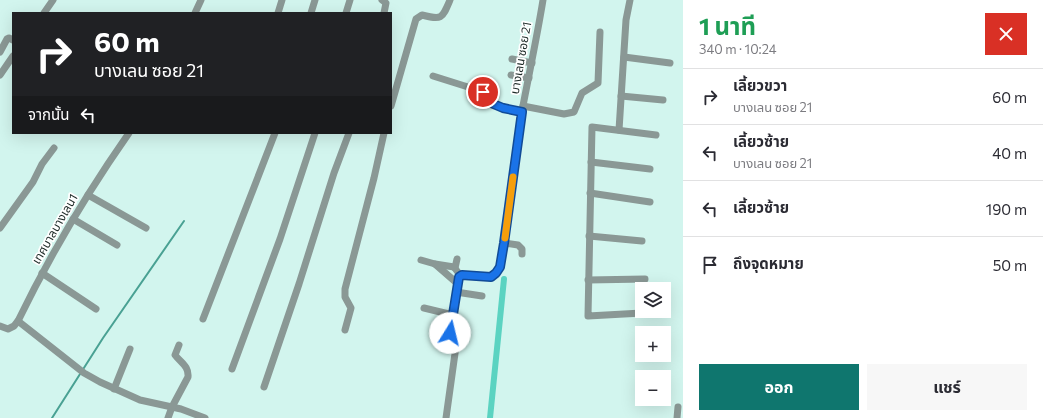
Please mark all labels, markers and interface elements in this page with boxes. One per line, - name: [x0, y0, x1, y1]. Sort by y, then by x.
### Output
- text: 1 นาที: [699, 11, 756, 40]
- button: close: [985, 13, 1027, 55]
- street label: บางเลน ซอย 21: [507, 21, 533, 95]
- text: 60 m: [94, 24, 160, 58]
- icon: right: [28, 28, 80, 80]
- text: 340 m · 10:24: [699, 41, 776, 57]
- text: บางเลน ซอย 21: [94, 59, 204, 81]
- pin: [466, 75, 500, 109]
- text: เลี้ยวขวา: [733, 76, 787, 94]
- icon: arrive: [472, 81, 494, 103]
- icon: right: [699, 86, 721, 108]
- text: 60 m: [992, 88, 1027, 106]
- text: บางเลน ซอย 21: [733, 99, 812, 115]
- icon: left: [77, 104, 99, 126]
- text: จากนั้น: [28, 105, 69, 123]
- text: เลี้ยวซ้าย: [733, 132, 789, 150]
- icon: left: [699, 142, 721, 164]
- text: 40 m: [992, 144, 1027, 162]
- text: บางเลน ซอย 21: [733, 155, 812, 171]
- street label: เทศบาลบางเลน1: [28, 191, 80, 266]
- icon: left: [699, 198, 721, 220]
- text: เลี้ยวซ้าย: [733, 198, 789, 216]
- text: 190 m: [986, 200, 1027, 218]
- icon: arrive: [699, 254, 721, 276]
- text: ถึงจุดหมาย: [733, 254, 804, 272]
- text: 50 m: [993, 256, 1027, 274]
- map controls: [635, 282, 671, 406]
- button: layers: [635, 282, 671, 318]
- position arrow: [429, 312, 471, 354]
- button: +: [635, 326, 671, 362]
- button: ออก: [699, 364, 859, 410]
- button: แชร์: [867, 364, 1027, 410]
- button: −: [635, 370, 671, 406]

